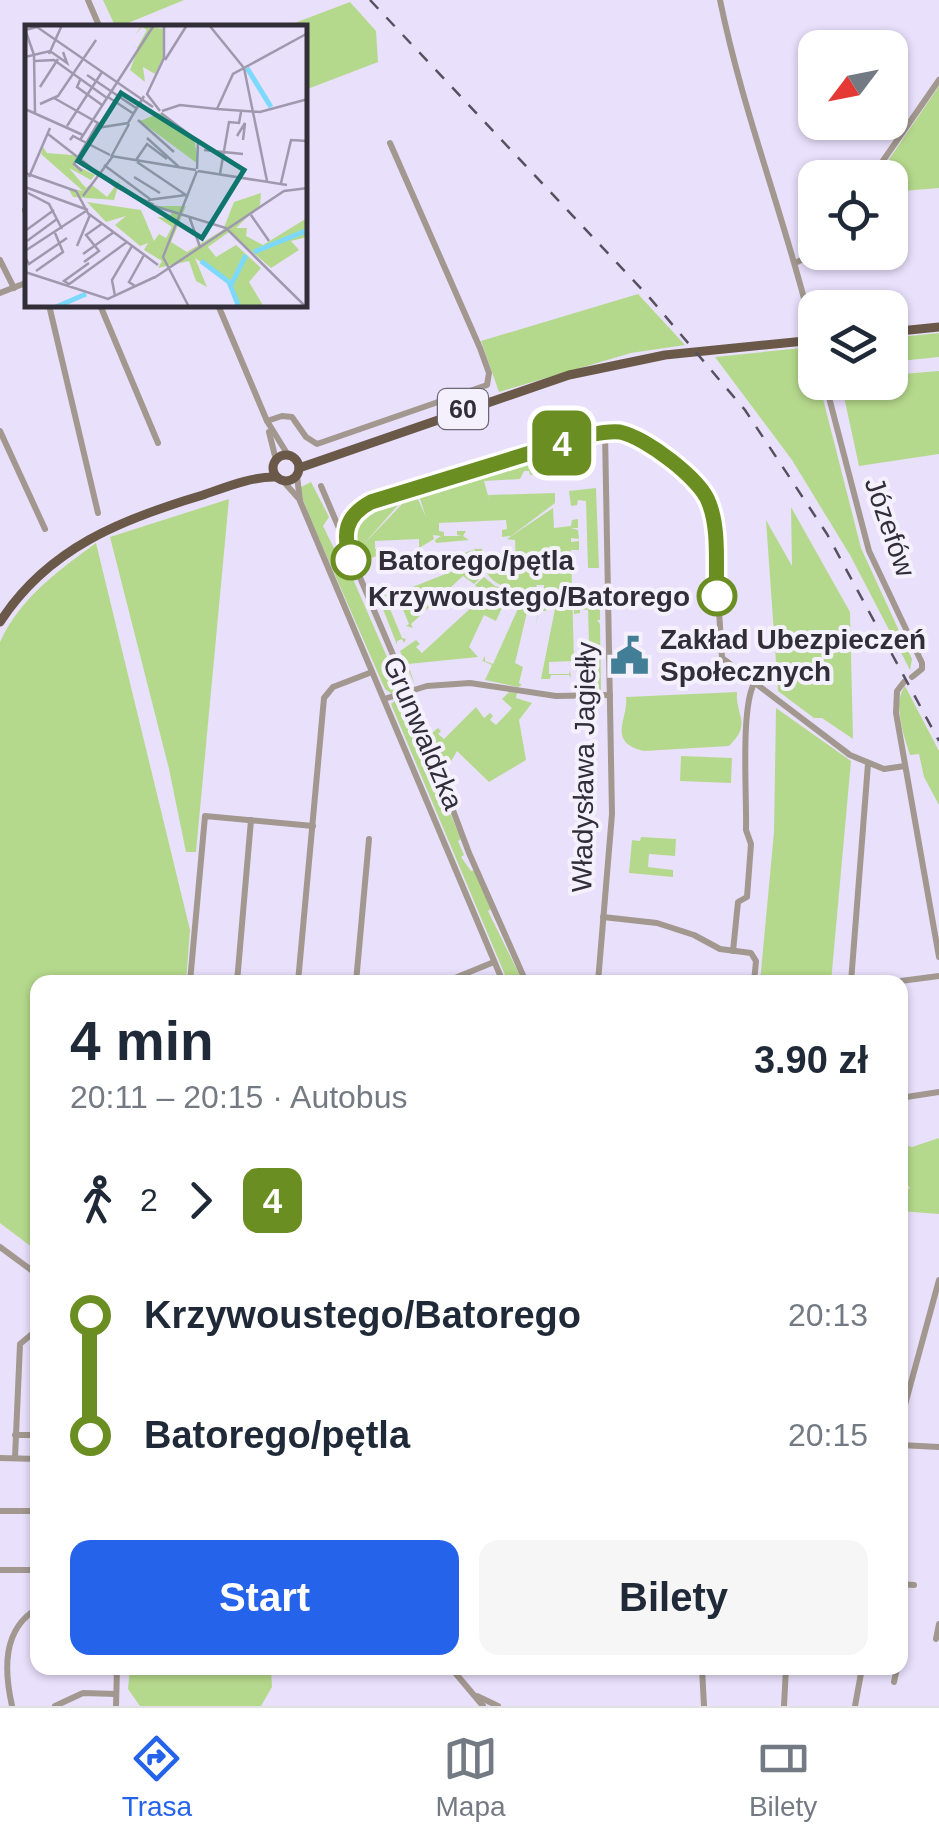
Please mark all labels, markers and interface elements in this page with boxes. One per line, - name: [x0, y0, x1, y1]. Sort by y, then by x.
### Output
- inset map: [25, 25, 308, 308]
- north arrow: [798, 30, 908, 140]
- map controls: [798, 30, 908, 400]
- button: locate: [798, 160, 908, 270]
- button: layers: [798, 290, 908, 400]
- road number: 60: [438, 389, 488, 429]
- line badge: 4: [530, 410, 594, 476]
- text: 4: [552, 424, 572, 463]
- street label: Józefów: [859, 473, 922, 581]
- marker: Batorego/pętla: [332, 541, 370, 579]
- place label: Batorego/pętla: [378, 545, 574, 576]
- marker: Krzywoustego/Batorego: [698, 577, 736, 615]
- place label: Krzywoustego/Batorego: [368, 581, 690, 612]
- place label: Zakład Ubezpieczeń Społecznych: [660, 624, 926, 687]
- public building icon: Zakład Ubezpieczeń Społecznych: [609, 634, 651, 676]
- street label: Władysława Jagiełły: [566, 641, 602, 893]
- street label: Grunwaldzka: [377, 652, 469, 815]
- text: 4 min: [70, 1010, 214, 1072]
- text: 3.90 zł: [754, 1039, 868, 1081]
- text: 20:11 – 20:15 · Autobus: [70, 1079, 407, 1115]
- icon: walk: [70, 1173, 125, 1228]
- icon: forward: [173, 1173, 228, 1228]
- text: 4: [263, 1181, 282, 1220]
- text: 2: [140, 1182, 158, 1218]
- text: Krzywoustego/Batorego: [144, 1294, 581, 1336]
- text: 20:13: [788, 1297, 868, 1333]
- text: Batorego/pętla: [144, 1414, 410, 1456]
- text: 20:15: [788, 1417, 868, 1453]
- button: Start: [70, 1540, 459, 1655]
- button: Bilety: [479, 1540, 868, 1655]
- tab: Trasa: [122, 1731, 192, 1823]
- tab: Mapa: [436, 1731, 506, 1823]
- tab: Bilety: [749, 1731, 817, 1823]

